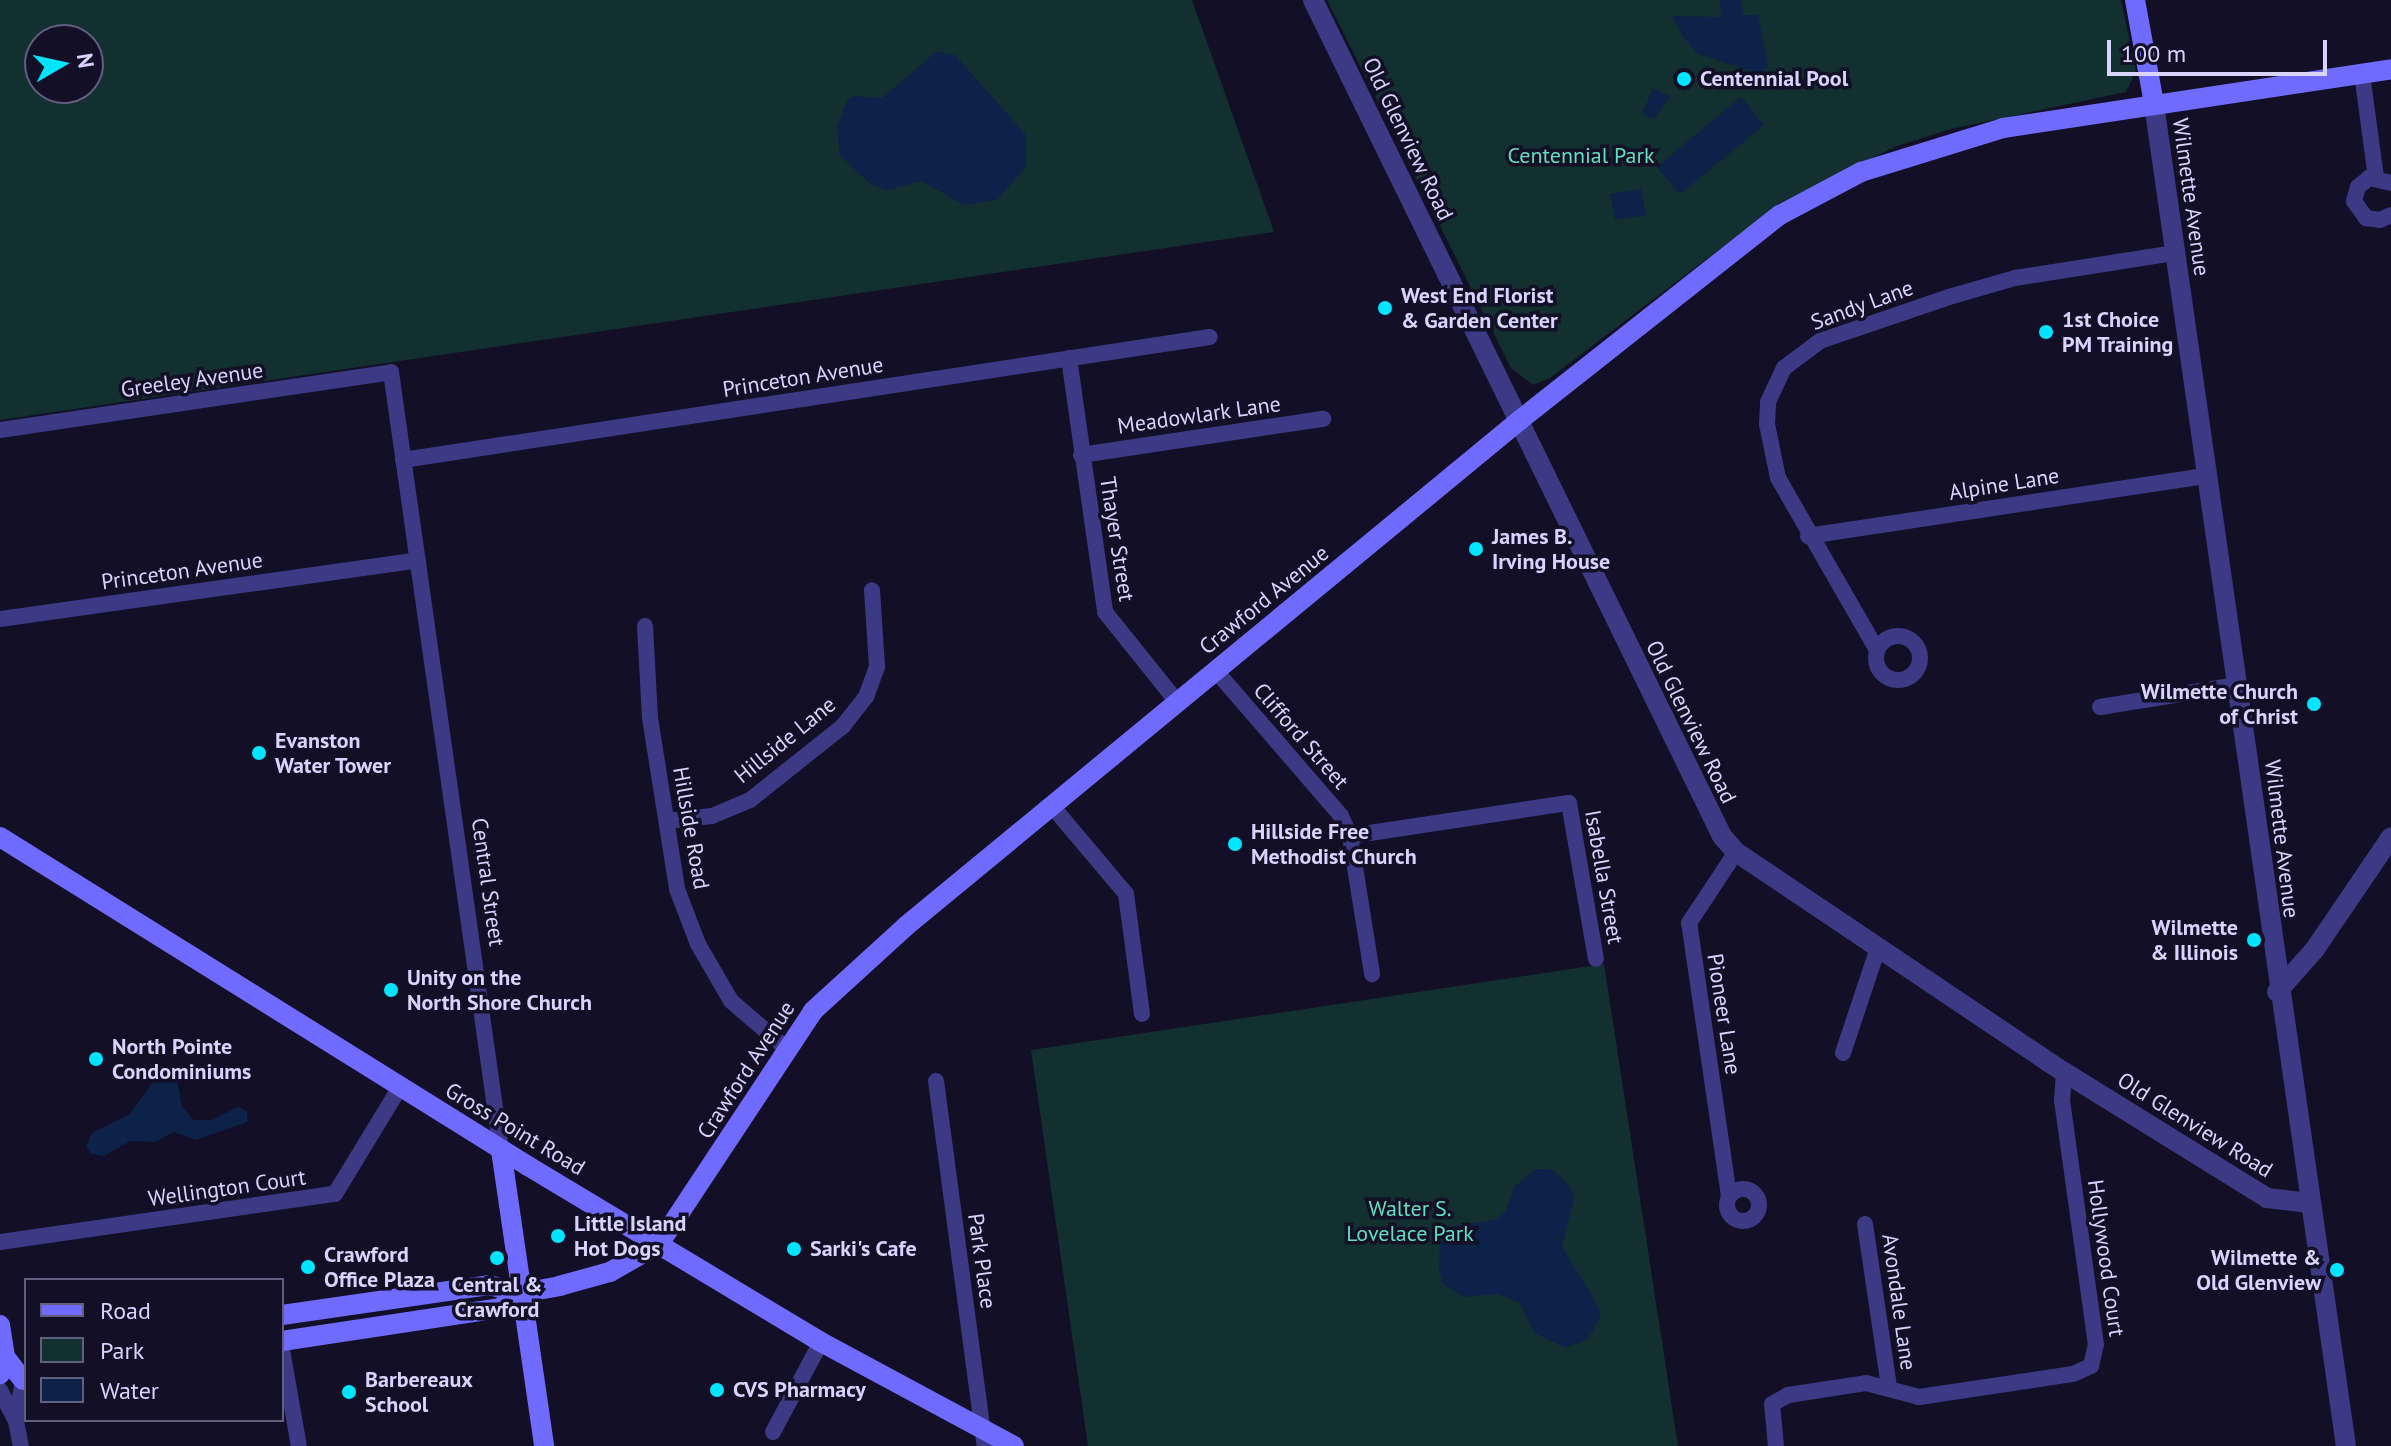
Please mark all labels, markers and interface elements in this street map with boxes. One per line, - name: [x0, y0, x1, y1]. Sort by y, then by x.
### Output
- north arrow: [24, 24, 104, 104]
- scale bar: [2111, 24, 2331, 74]
- text: 100 m: [2121, 38, 2186, 69]
- text: N: [71, 51, 101, 70]
- street label: Old Glenview Road: [1357, 53, 1459, 225]
- place label: Centennial Pool: [1700, 66, 1848, 92]
- marker: Centennial Pool: [1675, 70, 1693, 88]
- street label: Wilmette Avenue: [2167, 116, 2215, 278]
- park label: Centennial Park: [1507, 143, 1655, 169]
- street label: Sandy Lane: [1807, 274, 1917, 336]
- place label: West End Florist & Garden Center: [1401, 282, 1558, 334]
- marker: West End Florist & Garden Center: [1376, 299, 1394, 317]
- place label: 1st Choice PM Training: [2062, 306, 2174, 358]
- marker: 1st Choice PM Training: [2037, 323, 2055, 341]
- street label: Princeton Avenue: [720, 351, 886, 403]
- street label: Greeley Avenue: [118, 357, 266, 403]
- street label: Meadowlark Lane: [1115, 390, 1283, 440]
- street label: Alpine Lane: [1947, 462, 2061, 506]
- street label: Thayer Street: [1094, 475, 1140, 603]
- place label: James B. Irving House: [1492, 523, 1610, 574]
- street label: Crawford Avenue: [1194, 540, 1334, 660]
- marker: James B. Irving House: [1467, 540, 1485, 558]
- street label: Princeton Avenue: [99, 547, 265, 595]
- street label: Old Glenview Road: [1640, 636, 1742, 808]
- street label: Clifford Street: [1248, 678, 1354, 794]
- place label: Wilmette Church of Christ: [2141, 678, 2298, 730]
- street label: Hillside Lane: [729, 691, 841, 789]
- marker: Wilmette Church of Christ: [2305, 695, 2323, 713]
- place label: Evanston Water Tower: [275, 727, 392, 778]
- marker: Evanston Water Tower: [250, 744, 268, 762]
- street label: Wilmette Avenue: [2259, 758, 2305, 920]
- street label: Hillside Road: [667, 765, 715, 891]
- street label: Isabella Street: [1579, 808, 1629, 946]
- street label: Central Street: [466, 816, 510, 948]
- place label: Hillside Free Methodist Church: [1251, 818, 1417, 870]
- marker: Hillside Free Methodist Church: [1226, 835, 1244, 853]
- place label: Wilmette & Illinois: [2150, 914, 2238, 966]
- marker: Wilmette & Illinois: [2245, 931, 2263, 949]
- street label: Pioneer Lane: [1701, 951, 1747, 1077]
- place label: Unity on the North Shore Church: [407, 964, 592, 1016]
- marker: Unity on the North Shore Church: [382, 981, 400, 999]
- street label: Crawford Avenue: [692, 996, 800, 1144]
- place label: North Pointe Condominiums: [112, 1033, 251, 1084]
- marker: North Pointe Condominiums: [87, 1050, 105, 1068]
- street label: Old Glenview Road: [2112, 1067, 2278, 1183]
- street label: Gross Point Road: [440, 1077, 590, 1181]
- street label: Wellington Court: [146, 1164, 308, 1212]
- street label: Hollywood Court: [2082, 1178, 2130, 1338]
- park label: Walter S. Lovelace Park: [1346, 1195, 1474, 1246]
- place label: Little Island Hot Dogs: [574, 1210, 686, 1262]
- street label: Park Place: [962, 1211, 1002, 1311]
- marker: Little Island Hot Dogs: [549, 1227, 567, 1245]
- street label: Avondale Lane: [1876, 1232, 1922, 1372]
- place label: Sarki's Cafe: [810, 1236, 917, 1262]
- marker: Sarki's Cafe: [785, 1240, 803, 1258]
- place label: Crawford Office Plaza: [324, 1241, 435, 1292]
- place label: Wilmette & Old Glenview: [2196, 1244, 2321, 1296]
- marker: Central & Crawford: [488, 1249, 506, 1267]
- marker: Crawford Office Plaza: [299, 1258, 317, 1276]
- marker: Wilmette & Old Glenview: [2328, 1261, 2346, 1279]
- place label: Central & Crawford: [452, 1271, 542, 1322]
- legend: [24, 1278, 284, 1422]
- text: Road: [100, 1295, 151, 1326]
- text: Park: [100, 1335, 144, 1366]
- place label: Barbereaux School: [365, 1366, 473, 1418]
- text: Water: [100, 1375, 159, 1406]
- place label: CVS Pharmacy: [733, 1377, 866, 1403]
- marker: CVS Pharmacy: [708, 1381, 726, 1399]
- marker: Barbereaux School: [340, 1383, 358, 1401]

